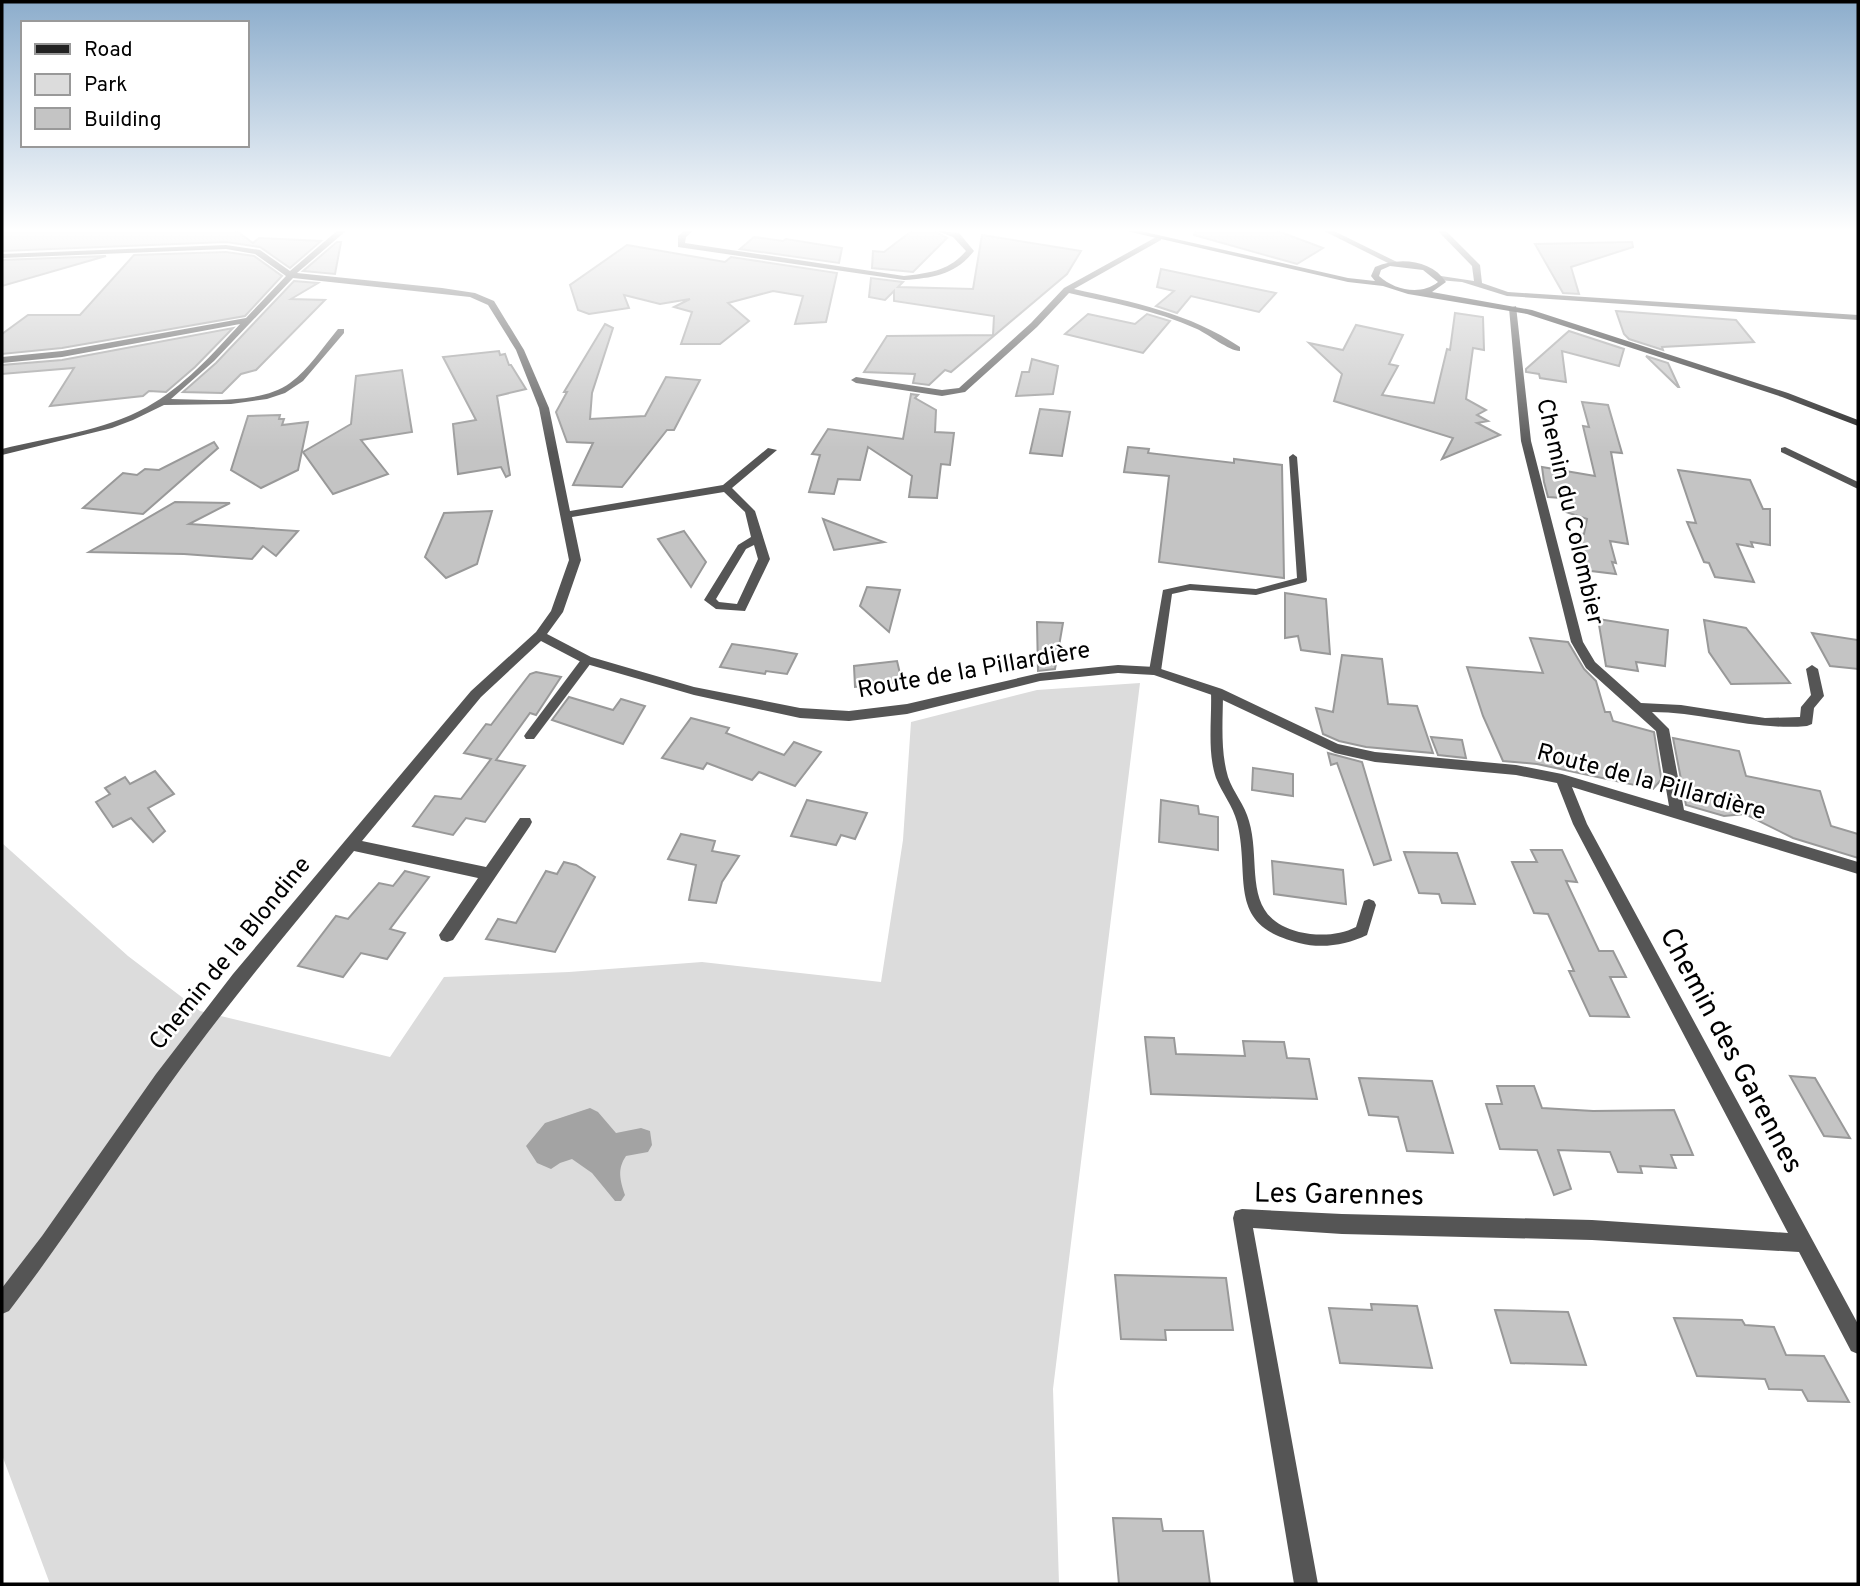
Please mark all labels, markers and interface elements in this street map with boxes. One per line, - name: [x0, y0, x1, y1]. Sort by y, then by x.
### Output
- legend: [21, 21, 248, 147]
- text: Road: [84, 37, 133, 64]
- text: Park: [84, 72, 127, 99]
- text: Building: [84, 107, 162, 134]
- street label: Chemin du Colombier: [1528, 396, 1610, 628]
- street label: Route de la Pillardière: [855, 636, 1093, 706]
- street label: Route de la Pillardière: [1533, 738, 1769, 828]
- street label: Chemin de la Blondine: [144, 851, 318, 1057]
- street label: Chemin des Garennes: [1650, 922, 1810, 1180]
- street label: Les Garennes: [1254, 1177, 1424, 1215]

